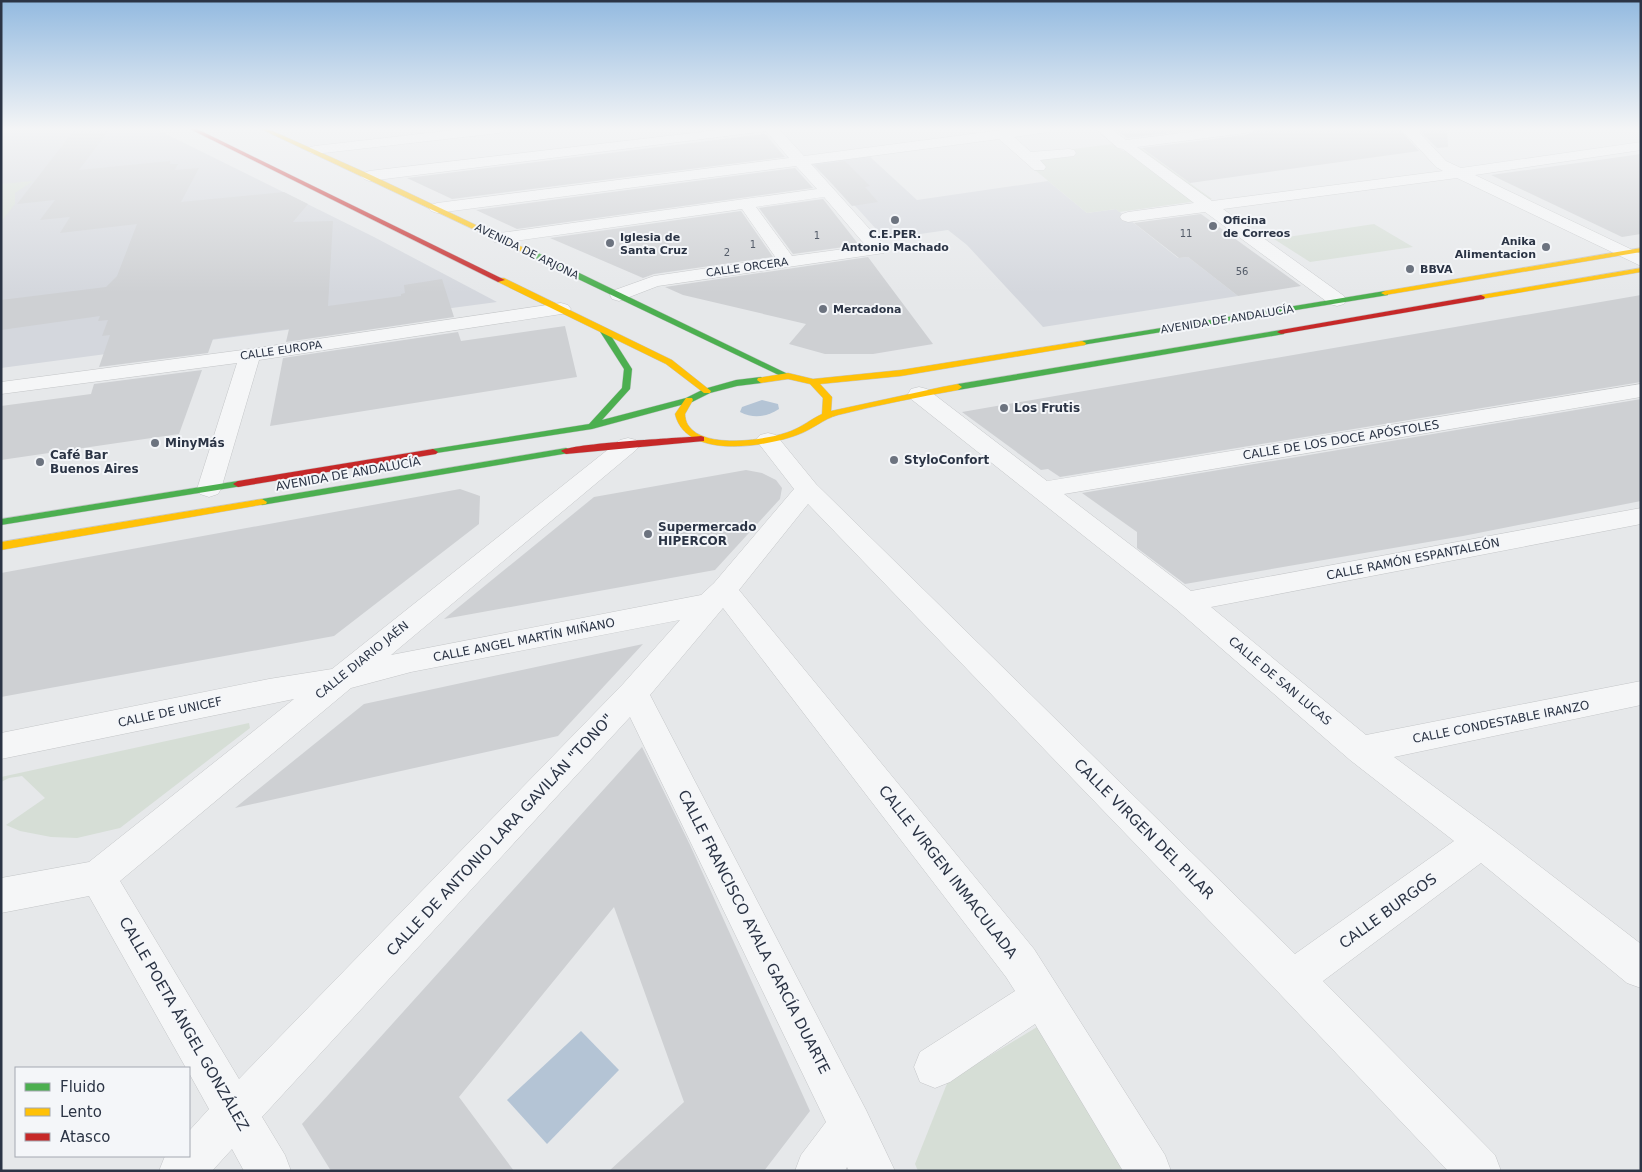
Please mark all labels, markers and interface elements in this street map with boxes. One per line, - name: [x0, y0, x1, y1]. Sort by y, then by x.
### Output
- marker: C.E.PER. Antonio Machado: [889, 214, 901, 226]
- place label: Oficina de Correos: [1223, 214, 1291, 240]
- marker: Oficina de Correos: [1207, 220, 1219, 232]
- street label: AVENIDA DE ARJONA: [473, 221, 581, 282]
- place label: C.E.PER. Antonio Machado: [841, 228, 949, 254]
- house number: 11: [1180, 228, 1192, 239]
- house number: 1: [814, 230, 820, 241]
- place label: Iglesia de Santa Cruz: [620, 231, 687, 257]
- place label: Anika Alimentacion: [1455, 235, 1536, 261]
- marker: Iglesia de Santa Cruz: [604, 237, 616, 249]
- house number: 1: [750, 239, 756, 250]
- marker: Anika Alimentacion: [1540, 241, 1552, 253]
- house number: 2: [724, 247, 730, 258]
- street label: CALLE ORCERA: [705, 255, 790, 280]
- marker: BBVA: [1404, 263, 1416, 275]
- place label: BBVA: [1420, 263, 1453, 276]
- house number: 56: [1236, 266, 1248, 277]
- street label: AVENIDA DE ANDALUCÍA: [1160, 302, 1295, 336]
- marker: Mercadona: [817, 303, 829, 315]
- place label: Mercadona: [833, 303, 901, 316]
- street label: CALLE EUROPA: [239, 338, 323, 363]
- place label: Los Frutis: [1014, 401, 1080, 415]
- marker: Los Frutis: [998, 402, 1010, 414]
- street label: CALLE DE LOS DOCE APÓSTOLES: [1242, 417, 1440, 462]
- place label: MinyMás: [165, 436, 225, 450]
- marker: MinyMás: [149, 437, 161, 449]
- place label: Café Bar Buenos Aires: [50, 448, 139, 476]
- street label: AVENIDA DE ANDALUCÍA: [274, 453, 422, 494]
- place label: StyloConfort: [904, 453, 990, 467]
- marker: StyloConfort: [888, 454, 900, 466]
- marker: Café Bar Buenos Aires: [34, 456, 46, 468]
- place label: Supermercado HIPERCOR: [658, 520, 756, 548]
- marker: Supermercado HIPERCOR: [642, 528, 654, 540]
- street label: CALLE RAMÓN ESPANTALEÓN: [1325, 534, 1501, 583]
- street label: CALLE ANGEL MARTÍN MIÑANO: [432, 614, 616, 665]
- street label: CALLE DIARIO JAÉN: [312, 617, 411, 702]
- street label: CALLE DE SAN LUCAS: [1226, 634, 1334, 728]
- street label: CALLE DE UNICEF: [117, 694, 223, 730]
- street label: CALLE CONDESTABLE IRANZO: [1411, 698, 1591, 746]
- street label: CALLE DE ANTONIO LARA GAVILÁN "TONO": [382, 710, 617, 960]
- street label: CALLE VIRGEN DEL PILAR: [1070, 755, 1218, 903]
- street label: CALLE VIRGEN INMACULADA: [875, 782, 1022, 963]
- street label: CALLE FRANCISCO AYALA GARCÍA DUARTE: [674, 786, 835, 1077]
- street label: CALLE BURGOS: [1336, 870, 1440, 952]
- street label: CALLE POETA ÁNGEL GONZÁLEZ: [115, 913, 254, 1134]
- legend: [15, 1067, 190, 1157]
- text: Fluido: [60, 1078, 105, 1096]
- text: Lento: [60, 1103, 102, 1121]
- text: Atasco: [60, 1128, 110, 1146]

